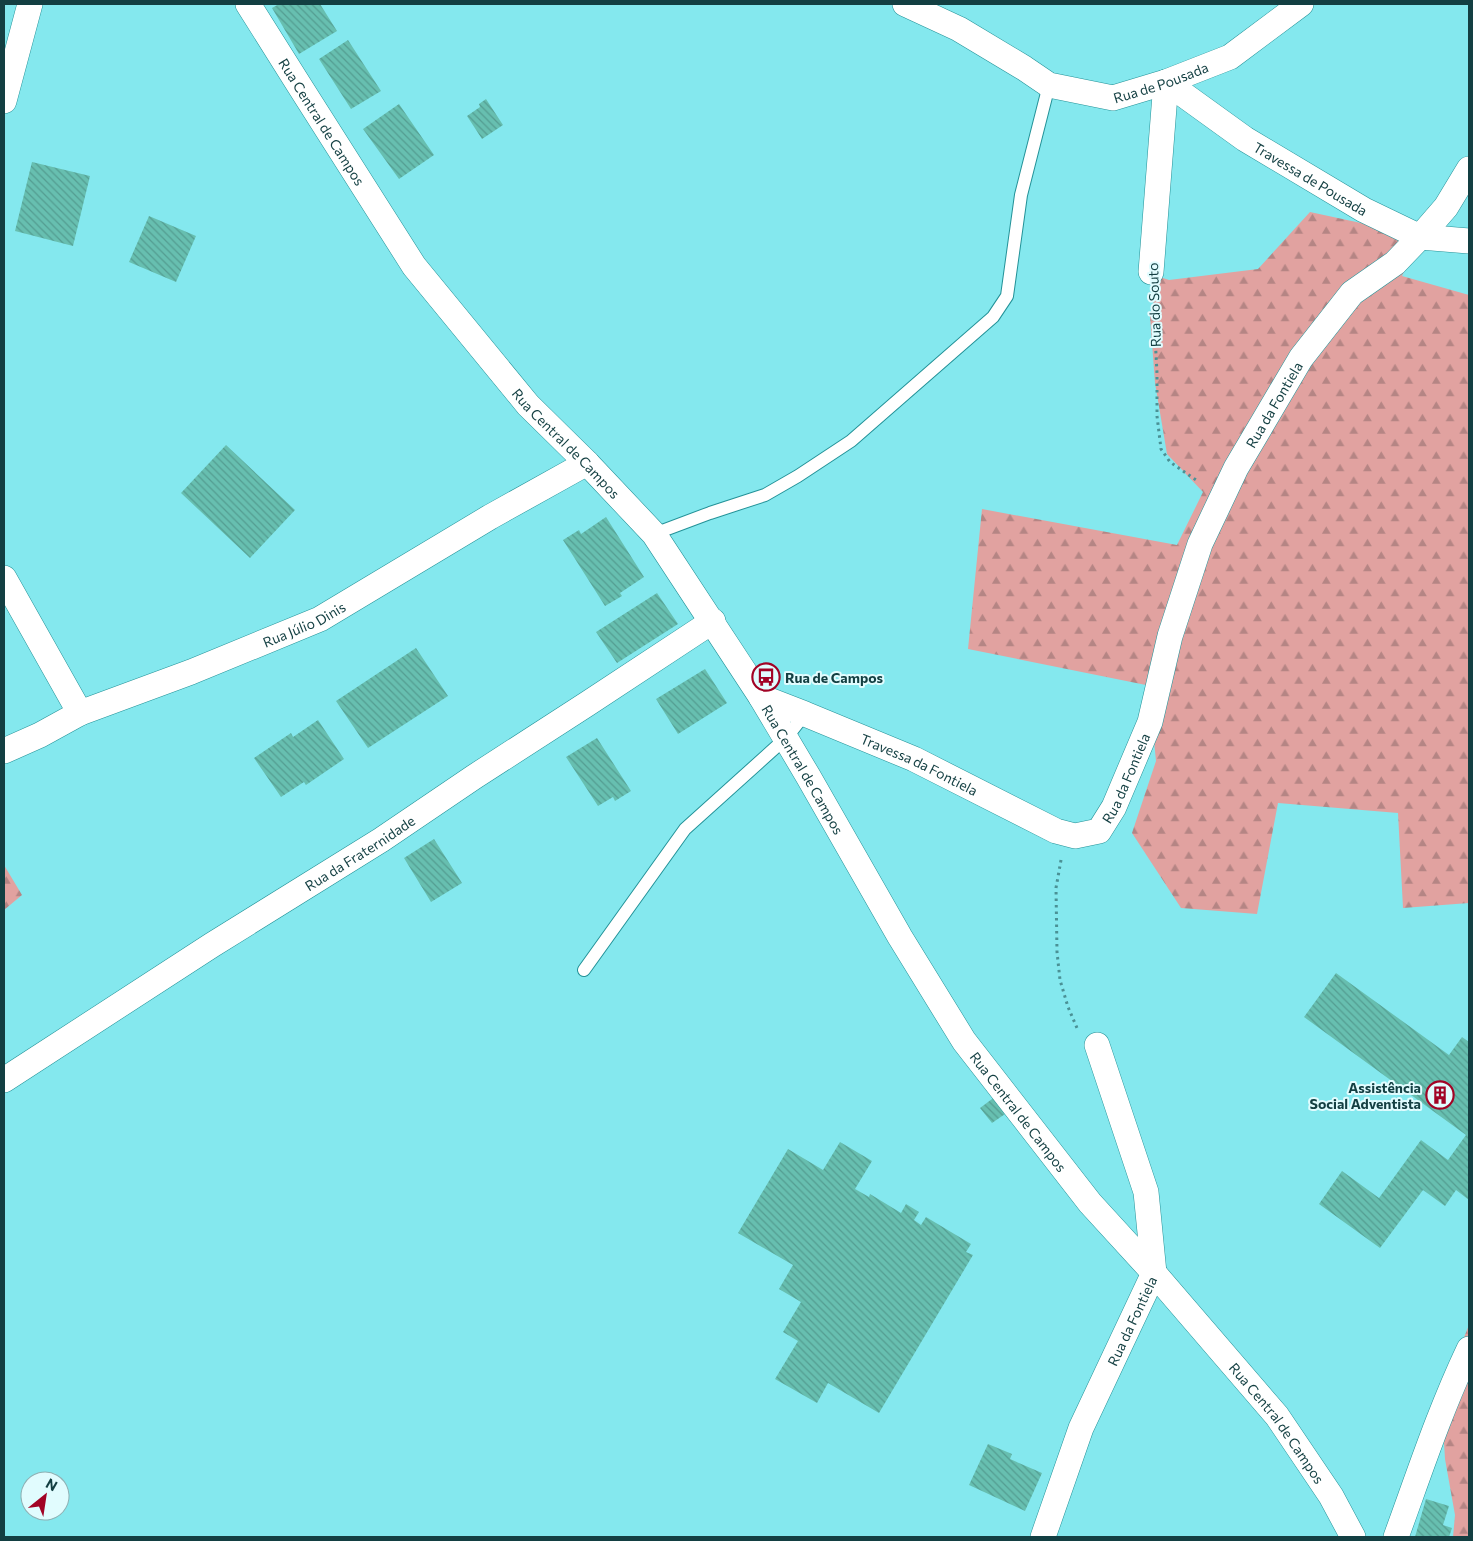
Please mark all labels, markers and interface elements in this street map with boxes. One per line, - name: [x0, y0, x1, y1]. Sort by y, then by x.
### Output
- street label: Rua Central de Campos: [276, 55, 369, 188]
- street label: Rua de Pousada: [1111, 58, 1210, 106]
- street label: Travessa de Pousada: [1251, 138, 1371, 219]
- street label: Rua do Souto: [1144, 262, 1164, 348]
- street label: Rua da Fontiela: [1242, 358, 1306, 451]
- street label: Rua Central de Campos: [509, 385, 624, 501]
- street label: Rua Júlio Dinis: [260, 597, 348, 650]
- bus stop icon: Rua de Campos: [751, 662, 781, 692]
- place label: Rua de Campos: [785, 669, 883, 686]
- street label: Rua Central de Campos: [759, 701, 848, 837]
- street label: Travessa da Fontiela: [858, 729, 981, 799]
- street label: Rua da Fontiela: [1098, 730, 1153, 826]
- street label: Rua da Fraternidade: [301, 811, 418, 894]
- street label: Rua Central de Campos: [967, 1048, 1071, 1175]
- place label: Assistência Social Adventista: [1309, 1079, 1421, 1112]
- building icon: Assistência Social Adventista: [1425, 1080, 1455, 1110]
- street label: Rua da Fontiela: [1103, 1273, 1160, 1368]
- street label: Rua Central de Campos: [1226, 1359, 1328, 1486]
- north arrow: [20, 1471, 70, 1521]
- text: N: [43, 1474, 61, 1494]

